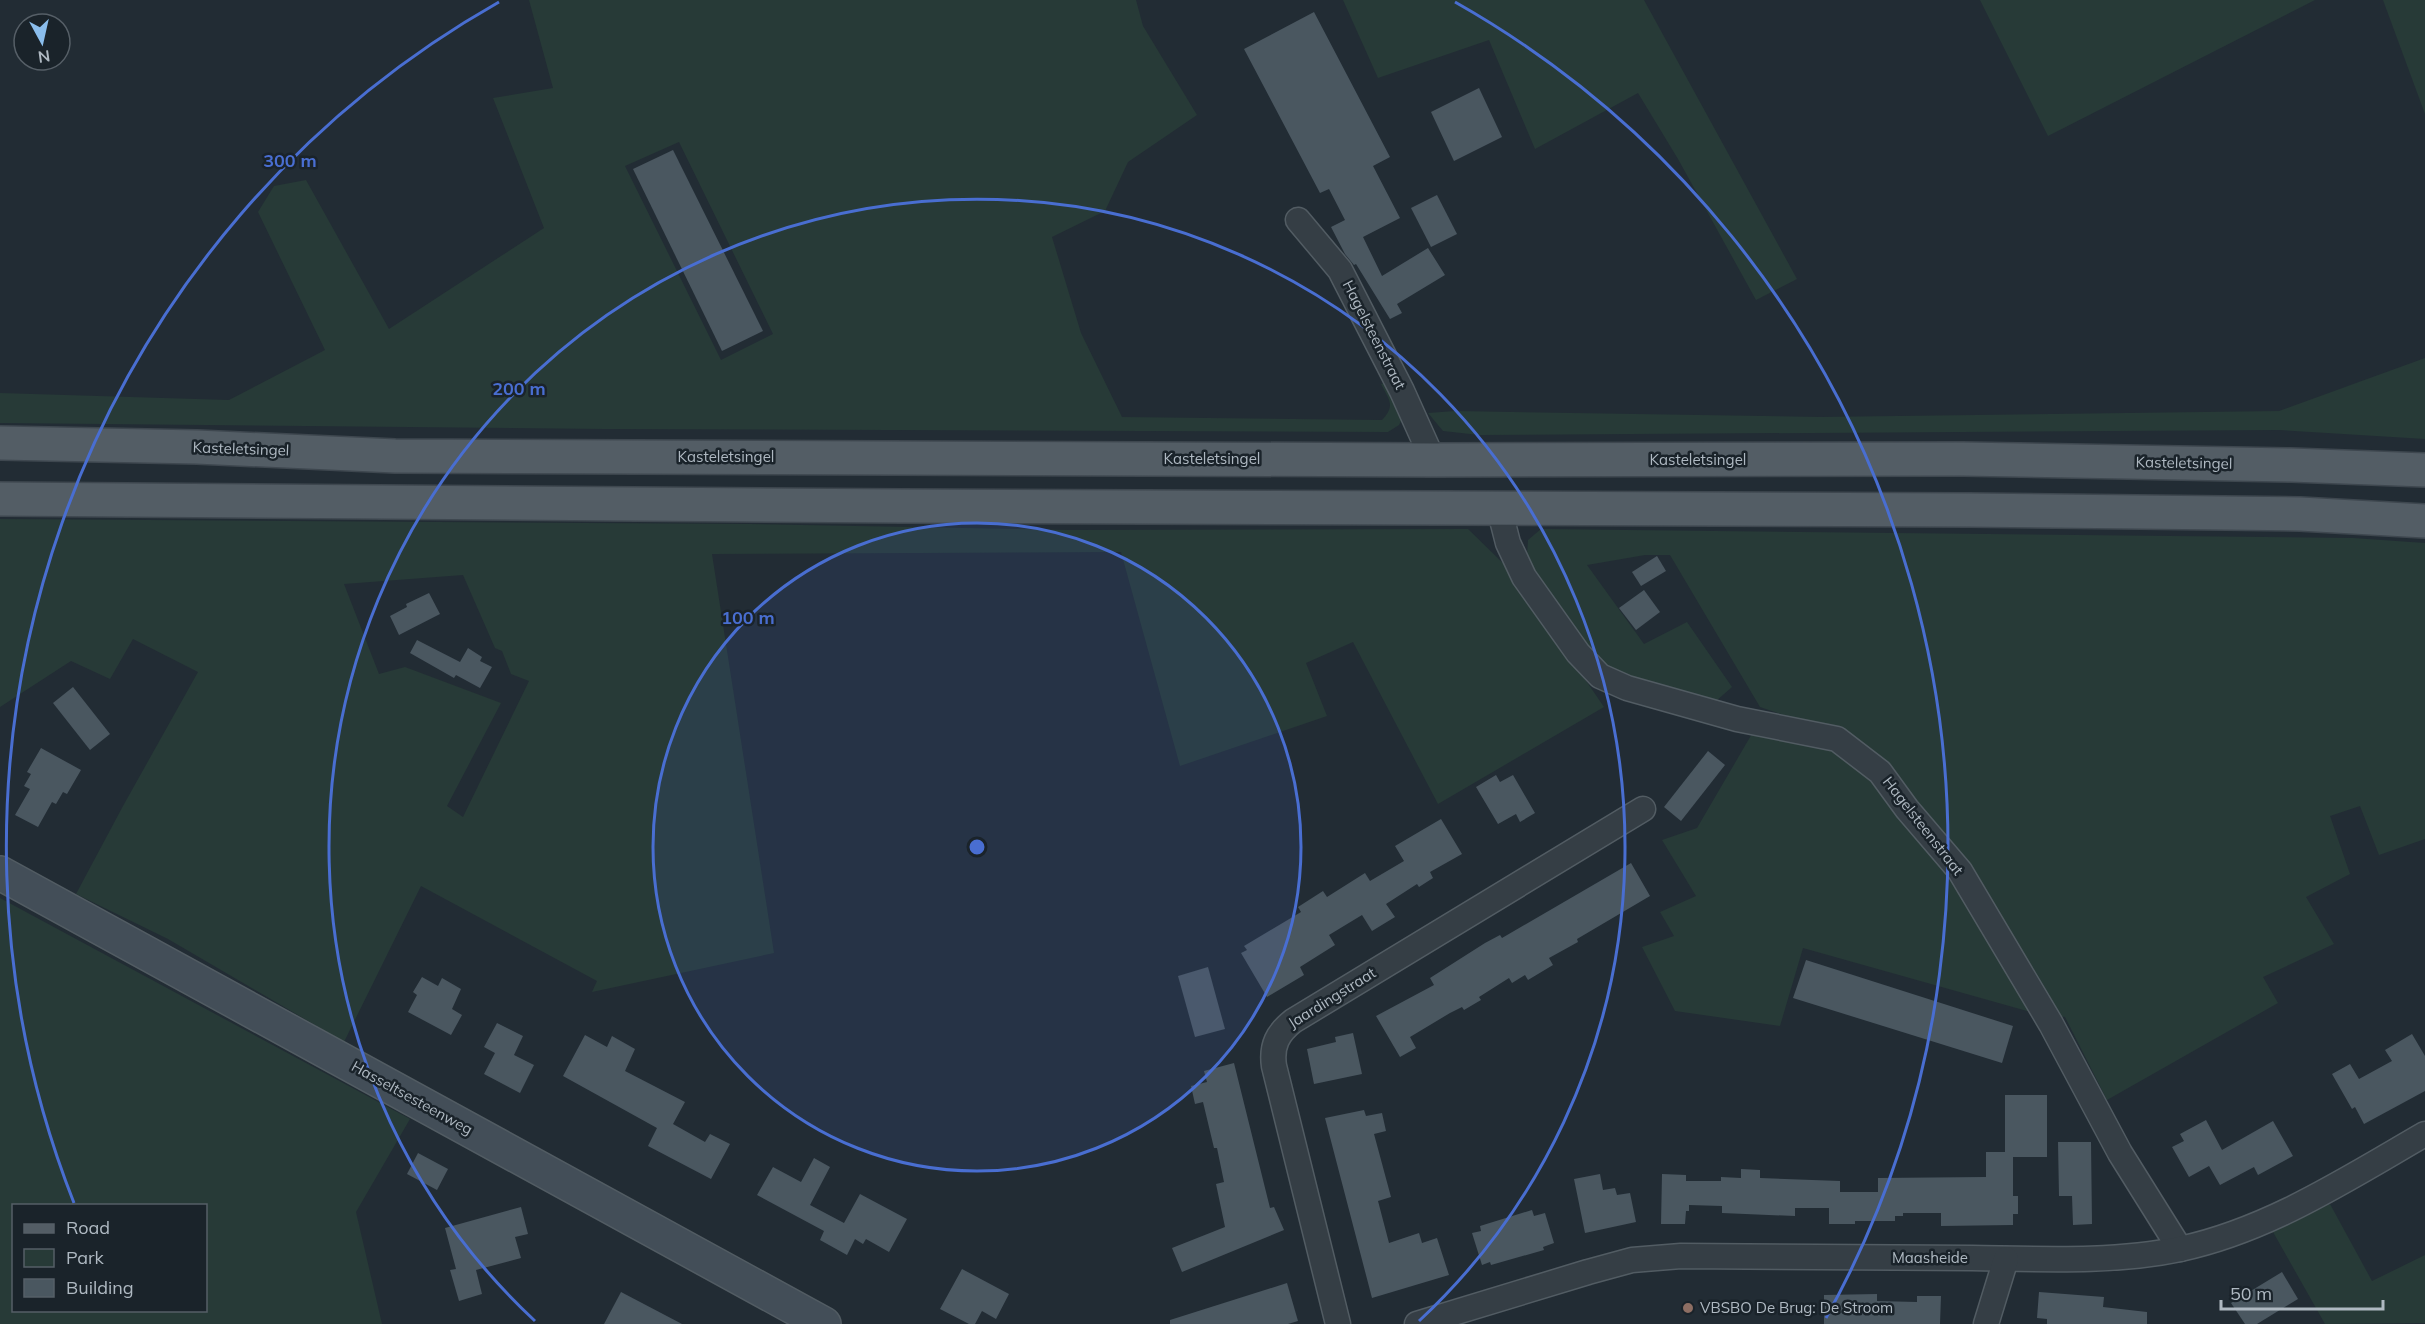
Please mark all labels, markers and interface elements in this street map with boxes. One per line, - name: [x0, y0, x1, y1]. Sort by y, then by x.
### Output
- north arrow: [12, 12, 72, 72]
- text: N: [37, 46, 51, 68]
- text: 300 m: [263, 149, 317, 172]
- street label: Hagelsteenstraat: [1339, 277, 1410, 393]
- text: 200 m: [492, 377, 546, 400]
- street label: Kasteletsingel: [192, 437, 290, 460]
- street label: Kasteletsingel: [678, 447, 774, 466]
- street label: Kasteletsingel: [1164, 449, 1260, 468]
- street label: Kasteletsingel: [1650, 450, 1746, 469]
- street label: Kasteletsingel: [2135, 452, 2233, 473]
- text: 100 m: [721, 606, 775, 629]
- street label: Hagelsteenstraat: [1879, 773, 1968, 879]
- centre of rings: [967, 837, 987, 857]
- street label: Jaardingstraat: [1284, 963, 1379, 1032]
- street label: Hasseltsesteenweg: [348, 1056, 476, 1139]
- legend: [12, 1204, 207, 1312]
- text: Road: [66, 1216, 110, 1239]
- text: Park: [66, 1246, 105, 1269]
- street label: Maasheide: [1892, 1248, 1968, 1267]
- scale bar: [2221, 1273, 2383, 1311]
- text: Building: [66, 1276, 134, 1299]
- text: 50 m: [2230, 1282, 2272, 1305]
- place label: VBSBO De Brug: De Stroom: [1700, 1298, 1893, 1317]
- marker: VBSBO De Brug: De Stroom: [1681, 1301, 1695, 1315]

